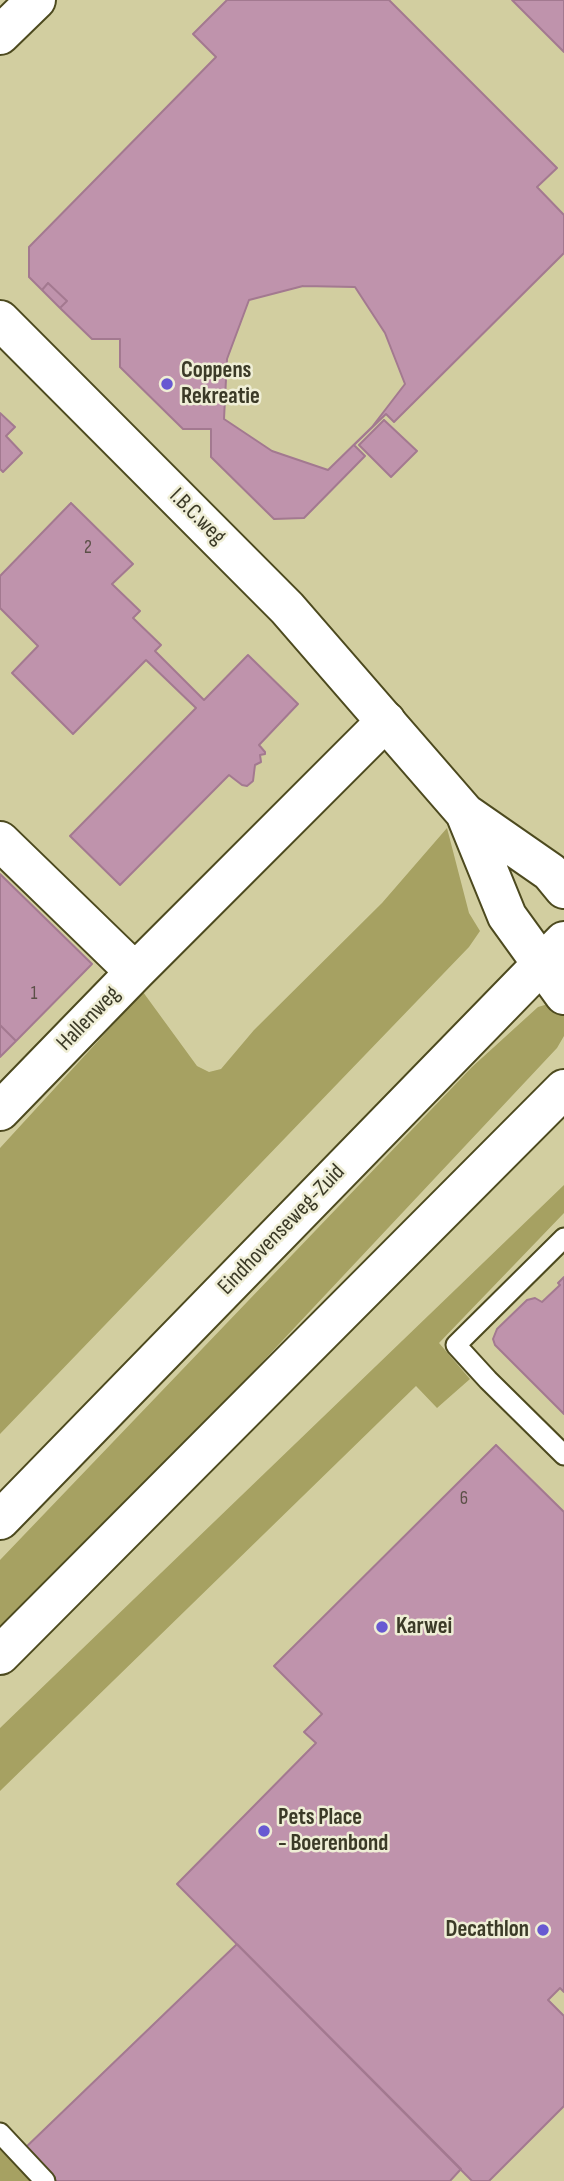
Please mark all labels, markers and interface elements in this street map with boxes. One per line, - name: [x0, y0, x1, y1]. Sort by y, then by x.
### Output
- place label: Coppens Rekreatie: [181, 357, 260, 411]
- marker: Coppens Rekreatie: [159, 376, 175, 392]
- street label: I.B.C.weg: [163, 483, 231, 551]
- house number: 2: [84, 537, 92, 559]
- street label: Hallenweg: [51, 981, 127, 1057]
- house number: 1: [31, 983, 37, 1005]
- street label: Eindhovenseweg-Zuid: [213, 1159, 351, 1301]
- house number: 6: [460, 1488, 468, 1510]
- place label: Karwei: [396, 1613, 452, 1641]
- marker: Karwei: [374, 1619, 390, 1635]
- place label: Pets Place - Boerenbond: [278, 1804, 388, 1858]
- marker: Pets Place - Boerenbond: [256, 1823, 272, 1839]
- place label: Decathlon: [446, 1916, 529, 1944]
- marker: Decathlon: [535, 1922, 551, 1938]

